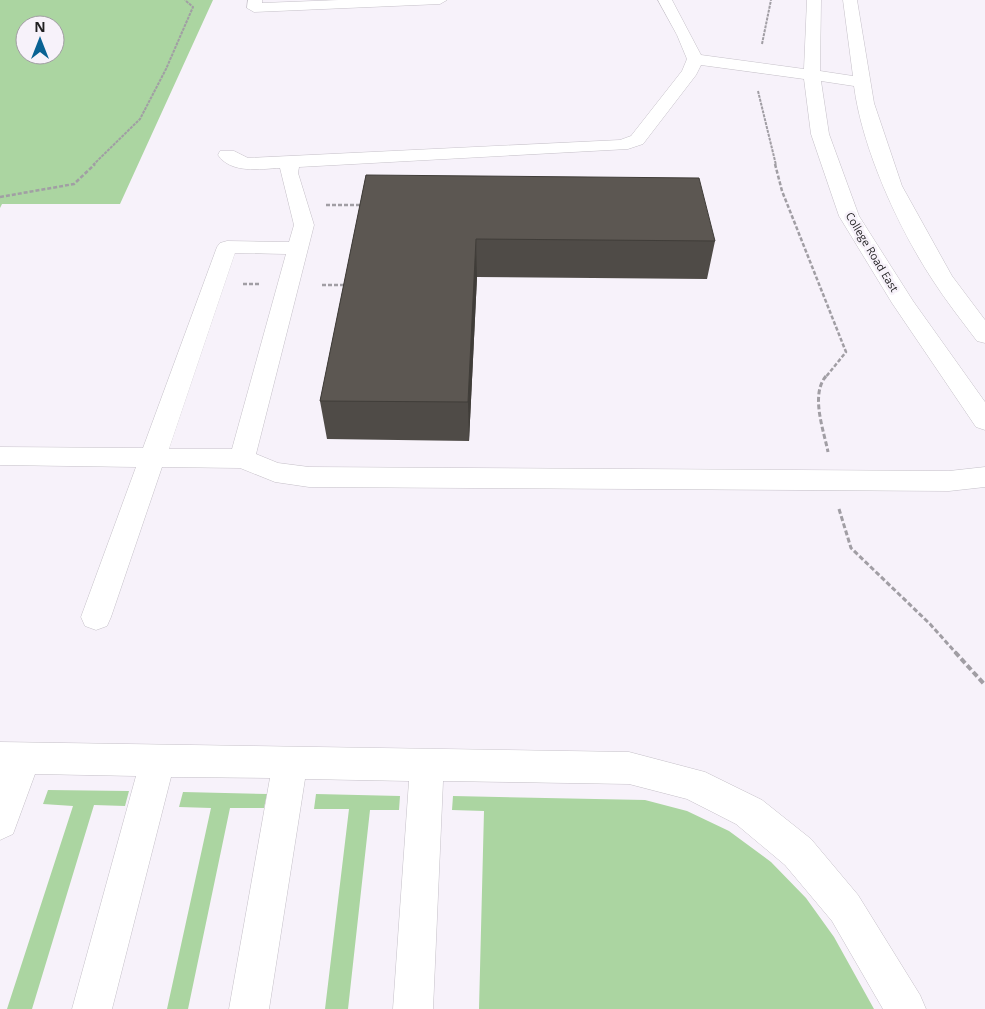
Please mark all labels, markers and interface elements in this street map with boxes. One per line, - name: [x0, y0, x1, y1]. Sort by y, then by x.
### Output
- north arrow: [15, 15, 65, 65]
- text: N: [34, 17, 46, 36]
- street label: College Road East: [843, 209, 902, 295]

